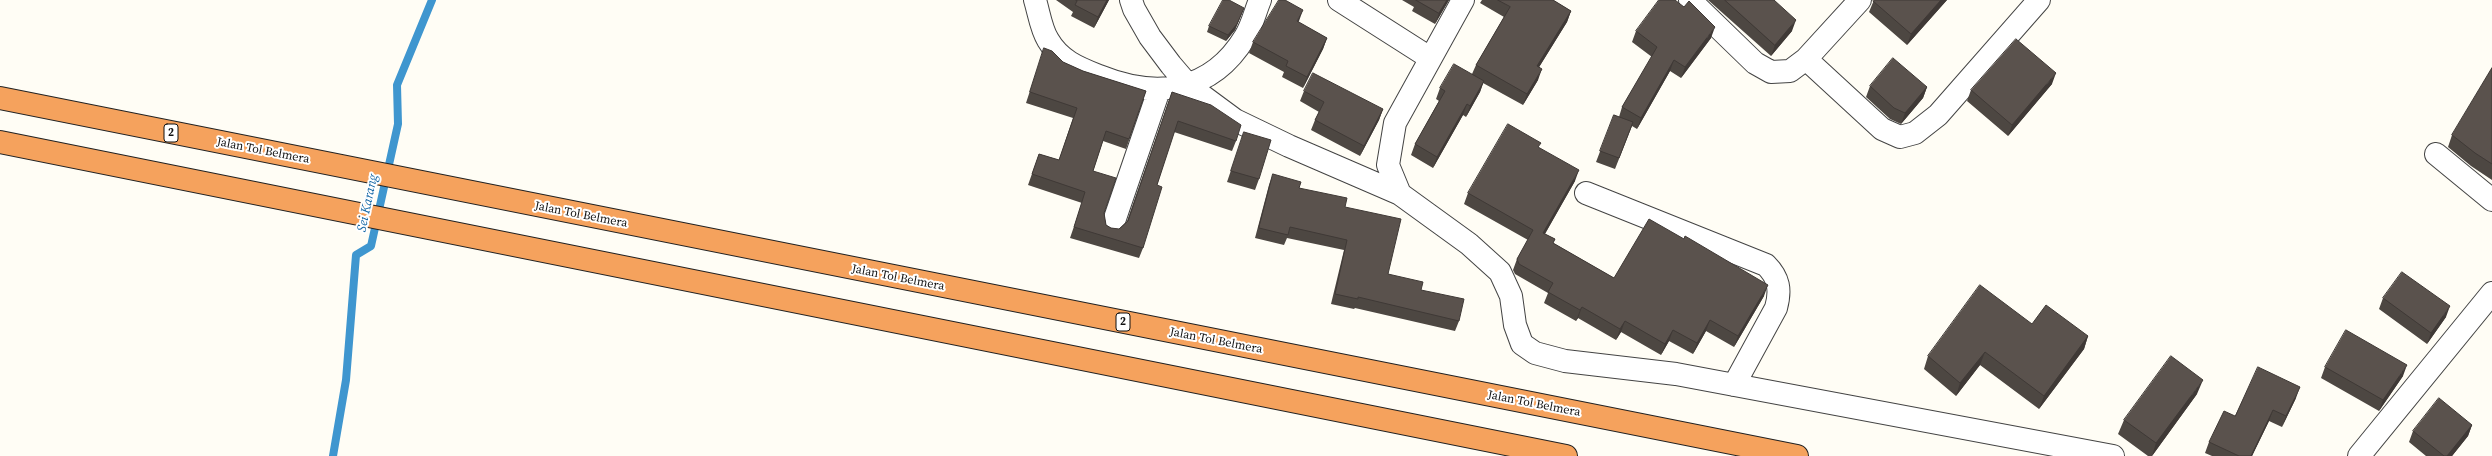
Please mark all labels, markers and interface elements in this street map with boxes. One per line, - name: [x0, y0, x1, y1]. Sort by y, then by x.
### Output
- road number: 2: [164, 124, 178, 142]
- street label: Jalan Tol Belmera: [215, 135, 311, 167]
- water label: Sei Karang: [354, 173, 382, 233]
- street label: Jalan Tol Belmera: [533, 199, 629, 231]
- street label: Jalan Tol Belmera: [850, 262, 946, 294]
- road number: 2: [1116, 313, 1130, 331]
- street label: Jalan Tol Belmera: [1168, 325, 1264, 357]
- street label: Jalan Tol Belmera: [1486, 388, 1582, 420]

